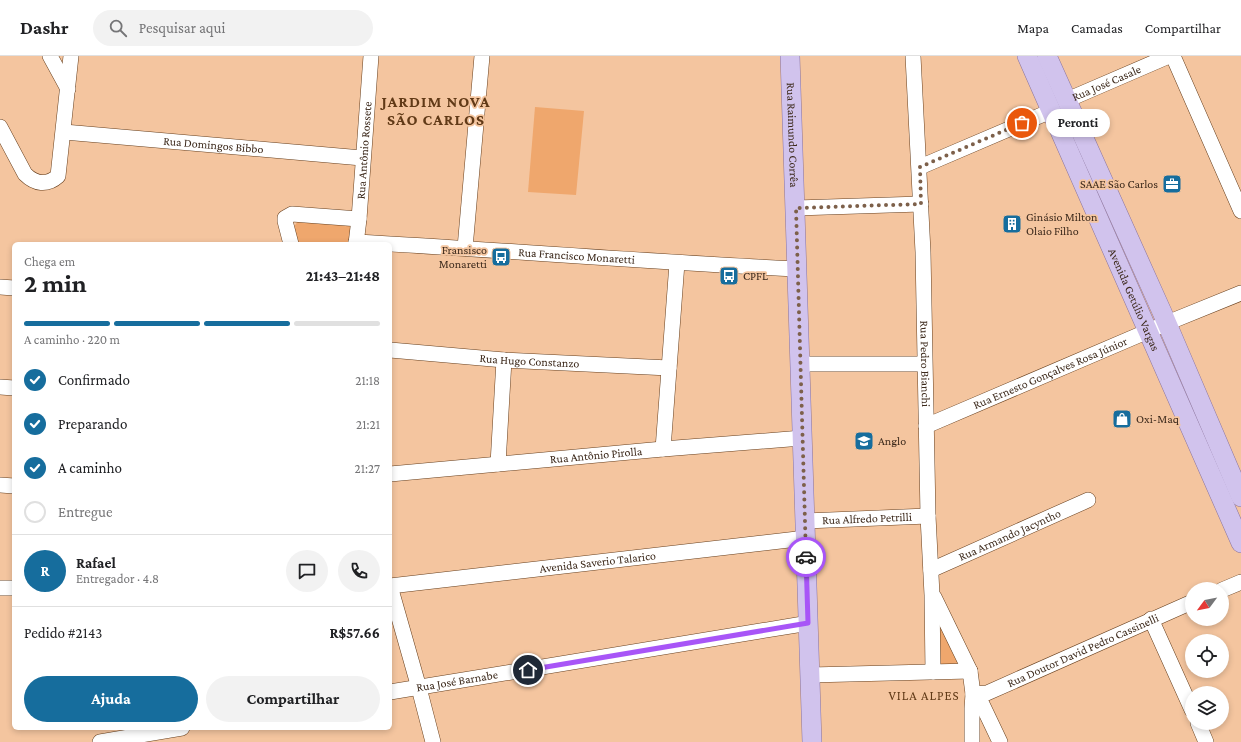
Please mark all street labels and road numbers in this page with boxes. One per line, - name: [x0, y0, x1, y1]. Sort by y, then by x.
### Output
- street label: Rua José Casale: [1070, 62, 1143, 104]
- street label: Rua Raimundo Corrêa: [784, 82, 801, 188]
- street label: Rua Antônio Rossete: [353, 101, 375, 200]
- street label: Rua Domingos Bibbo: [163, 134, 264, 156]
- street label: Rua Francisco Monaretti: [518, 245, 635, 267]
- street label: Avenida Getúlio Vargas: [1105, 246, 1163, 353]
- street label: Rua Pedro Bianchi: [917, 320, 933, 407]
- street label: Rua Ernesto Gonçalves Rosa Júnior: [971, 334, 1130, 412]
- street label: Rua Hugo Constanzo: [479, 351, 580, 371]
- street label: Rua Antônio Pirolla: [549, 444, 643, 466]
- street label: Rua Armando Jacyntho: [956, 506, 1063, 564]
- street label: Rua Alfredo Petrilli: [822, 510, 912, 527]
- street label: Avenida Saverio Talarico: [539, 548, 657, 576]
- street label: Rua Doutor David Pedro Cassinelli: [1005, 611, 1161, 690]
- street label: Rua José Barnabe: [415, 667, 499, 695]

